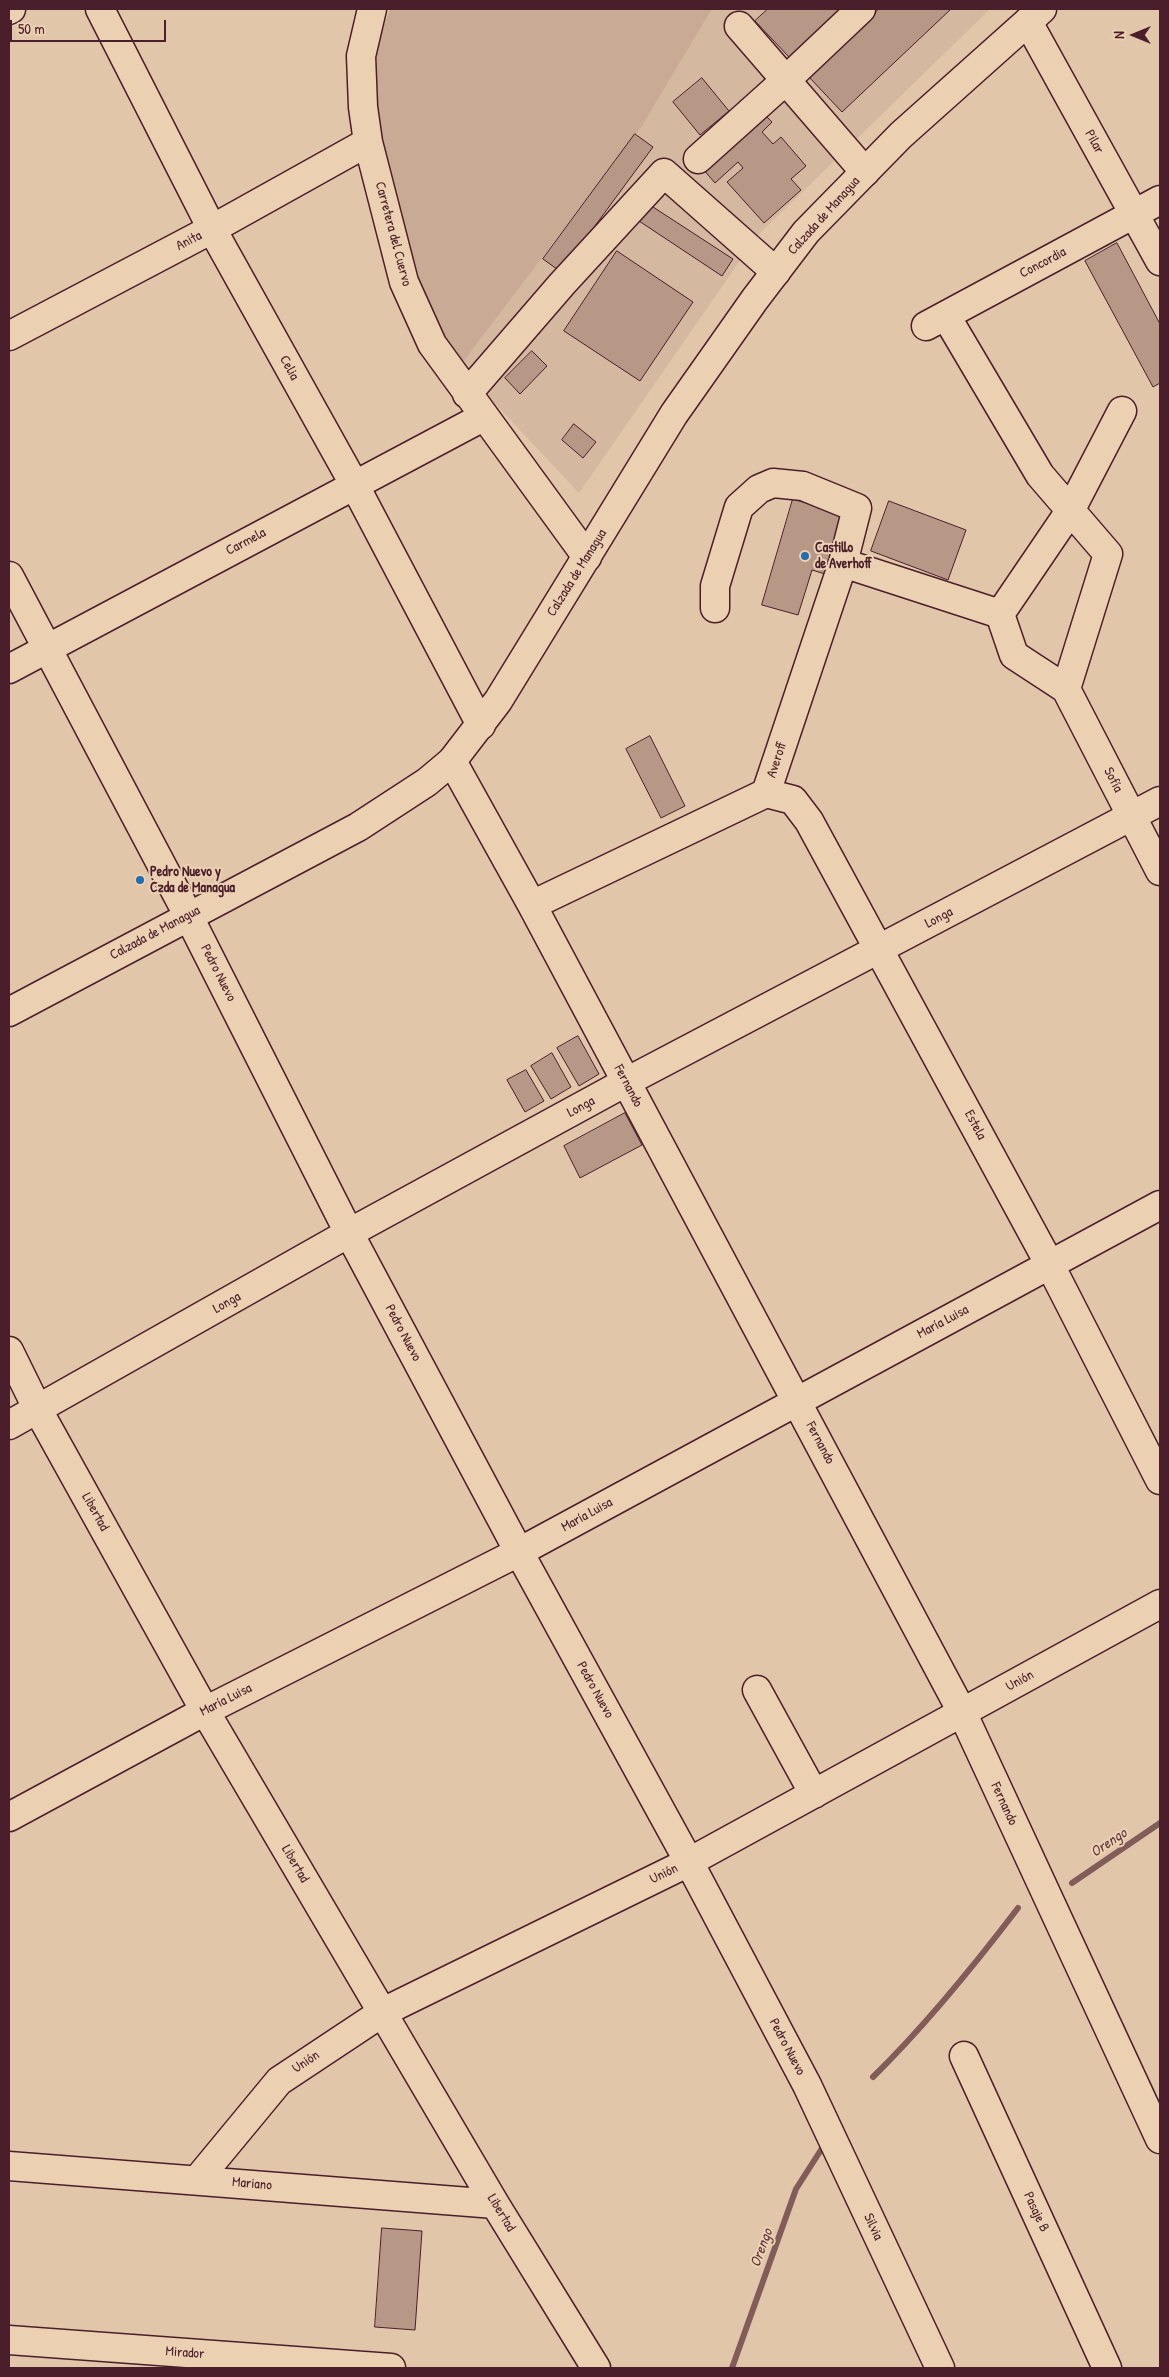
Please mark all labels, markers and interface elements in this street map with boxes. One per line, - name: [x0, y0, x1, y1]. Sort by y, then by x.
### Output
- scale bar: [12, 10, 169, 42]
- north arrow: [1109, 10, 1159, 60]
- text: 50 m: [18, 18, 45, 39]
- text: N: [1109, 31, 1128, 39]
- street label: Pilar: [1081, 127, 1107, 157]
- street label: Calzada de Managua: [784, 173, 864, 259]
- street label: Carretera del Cuervo: [371, 180, 415, 288]
- street label: Anita: [173, 227, 205, 255]
- street label: Concordia: [1017, 244, 1069, 282]
- street label: Celia: [275, 353, 303, 383]
- street label: Carmela: [223, 525, 269, 559]
- street label: Calzada de Managua: [543, 526, 611, 620]
- place label: Castillo de Averhoff: [815, 540, 872, 572]
- marker: Castillo de Averhoff: [799, 550, 811, 562]
- street label: Averoff: [763, 740, 791, 780]
- street label: Sofía: [1100, 765, 1126, 795]
- place label: Pedro Nuevo y Czda de Managua: [150, 864, 235, 896]
- marker: Pedro Nuevo y Czda de Managua: [134, 874, 146, 886]
- street label: Calzada de Managua: [107, 902, 203, 964]
- street label: Longa: [922, 904, 956, 932]
- street label: Pedro Nuevo: [196, 942, 240, 1004]
- street label: Fernando: [610, 1062, 646, 1110]
- street label: Longa: [564, 1093, 598, 1121]
- street label: Estela: [960, 1107, 990, 1143]
- street label: Longa: [210, 1289, 244, 1317]
- street label: María Luisa: [914, 1301, 972, 1343]
- street label: Pedro Nuevo: [381, 1302, 425, 1364]
- street label: Fernando: [802, 1419, 838, 1467]
- street label: Libertad: [78, 1490, 112, 1534]
- street label: María Luisa: [558, 1494, 616, 1536]
- street label: Pedro Nuevo: [573, 1659, 617, 1721]
- street label: Unión: [1003, 1667, 1037, 1695]
- street label: María Luisa: [197, 1680, 255, 1720]
- street label: Fernando: [987, 1780, 1021, 1828]
- water label: Orengo: [1088, 1824, 1130, 1862]
- street label: Libertad: [278, 1842, 312, 1886]
- street label: Unión: [647, 1860, 681, 1888]
- street label: Pedro Nuevo: [765, 2016, 809, 2078]
- street label: Unión: [289, 2047, 323, 2077]
- street label: Mariano: [231, 2174, 273, 2194]
- street label: Pasaje B: [1019, 2189, 1053, 2235]
- street label: Libertad: [483, 2191, 519, 2235]
- street label: Silvia: [860, 2211, 886, 2243]
- water label: Orengo: [747, 2226, 777, 2270]
- street label: Mirador: [165, 2343, 205, 2363]

